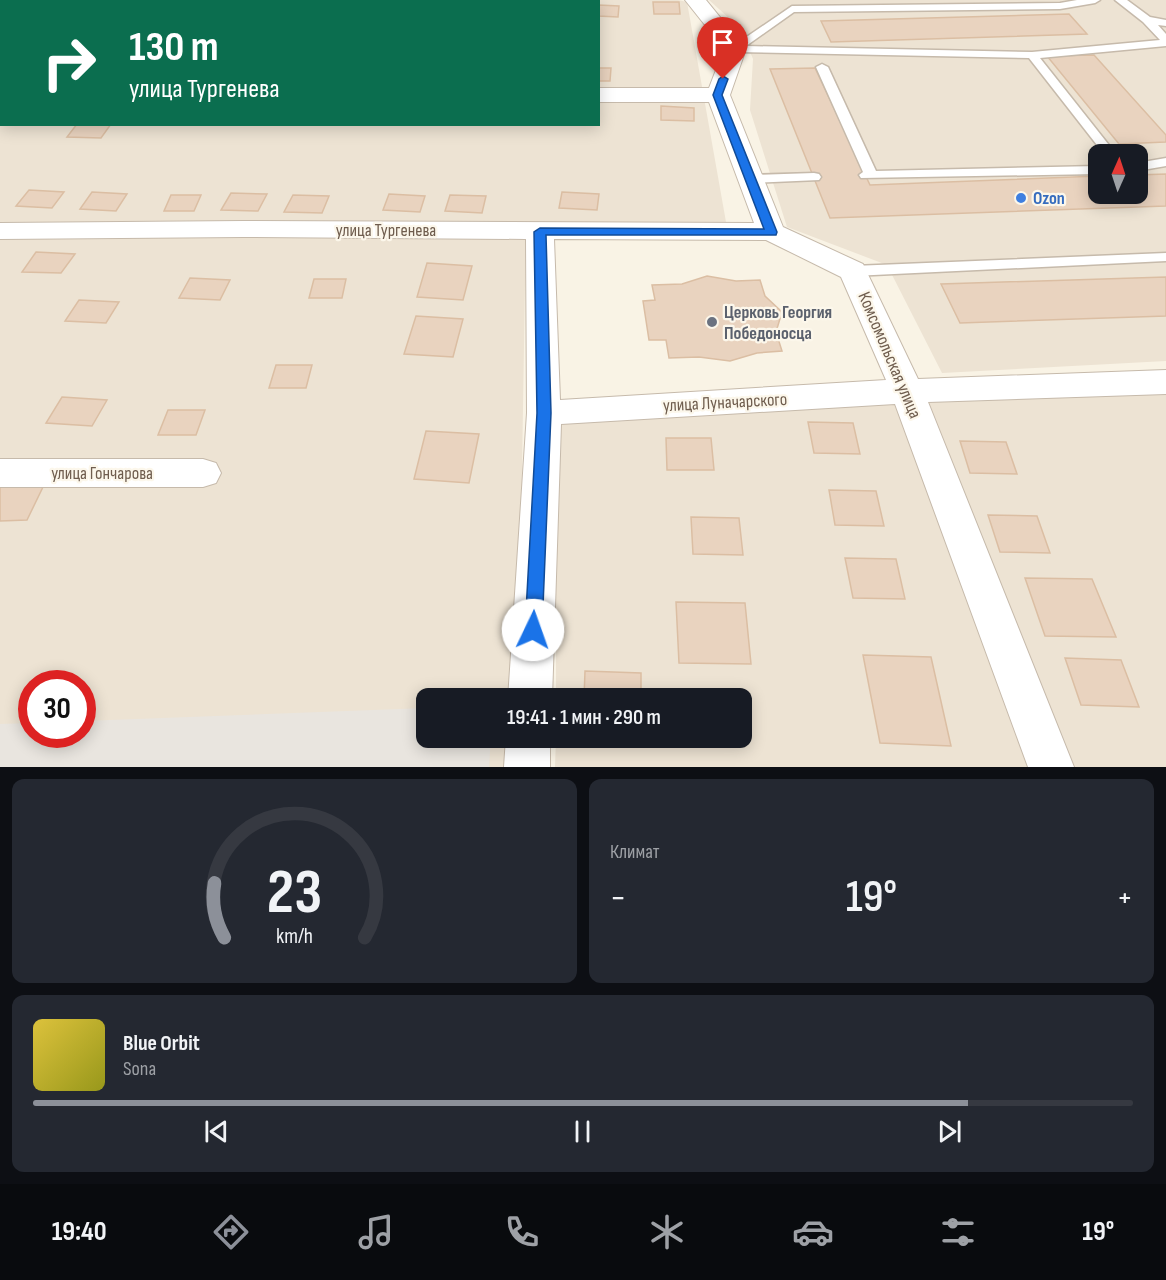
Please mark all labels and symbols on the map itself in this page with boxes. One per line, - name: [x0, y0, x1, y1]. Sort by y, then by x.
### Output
- pin: [697, 17, 748, 79]
- north arrow: [1088, 144, 1148, 204]
- place label: Ozon: [1033, 188, 1065, 209]
- marker: Ozon: [1014, 191, 1028, 205]
- street label: улица Тургенева: [336, 220, 436, 241]
- street label: Комсомольская улица: [853, 289, 926, 422]
- place label: Церковь Георгия Победоносца: [724, 302, 832, 344]
- marker: Церковь Георгия Победоносца: [705, 315, 719, 329]
- street label: улица Луначарского: [662, 389, 788, 416]
- street label: улица Гончарова: [51, 463, 153, 484]
- position arrow: [501, 598, 565, 662]
- speed limit sign: 30: [18, 670, 96, 748]

